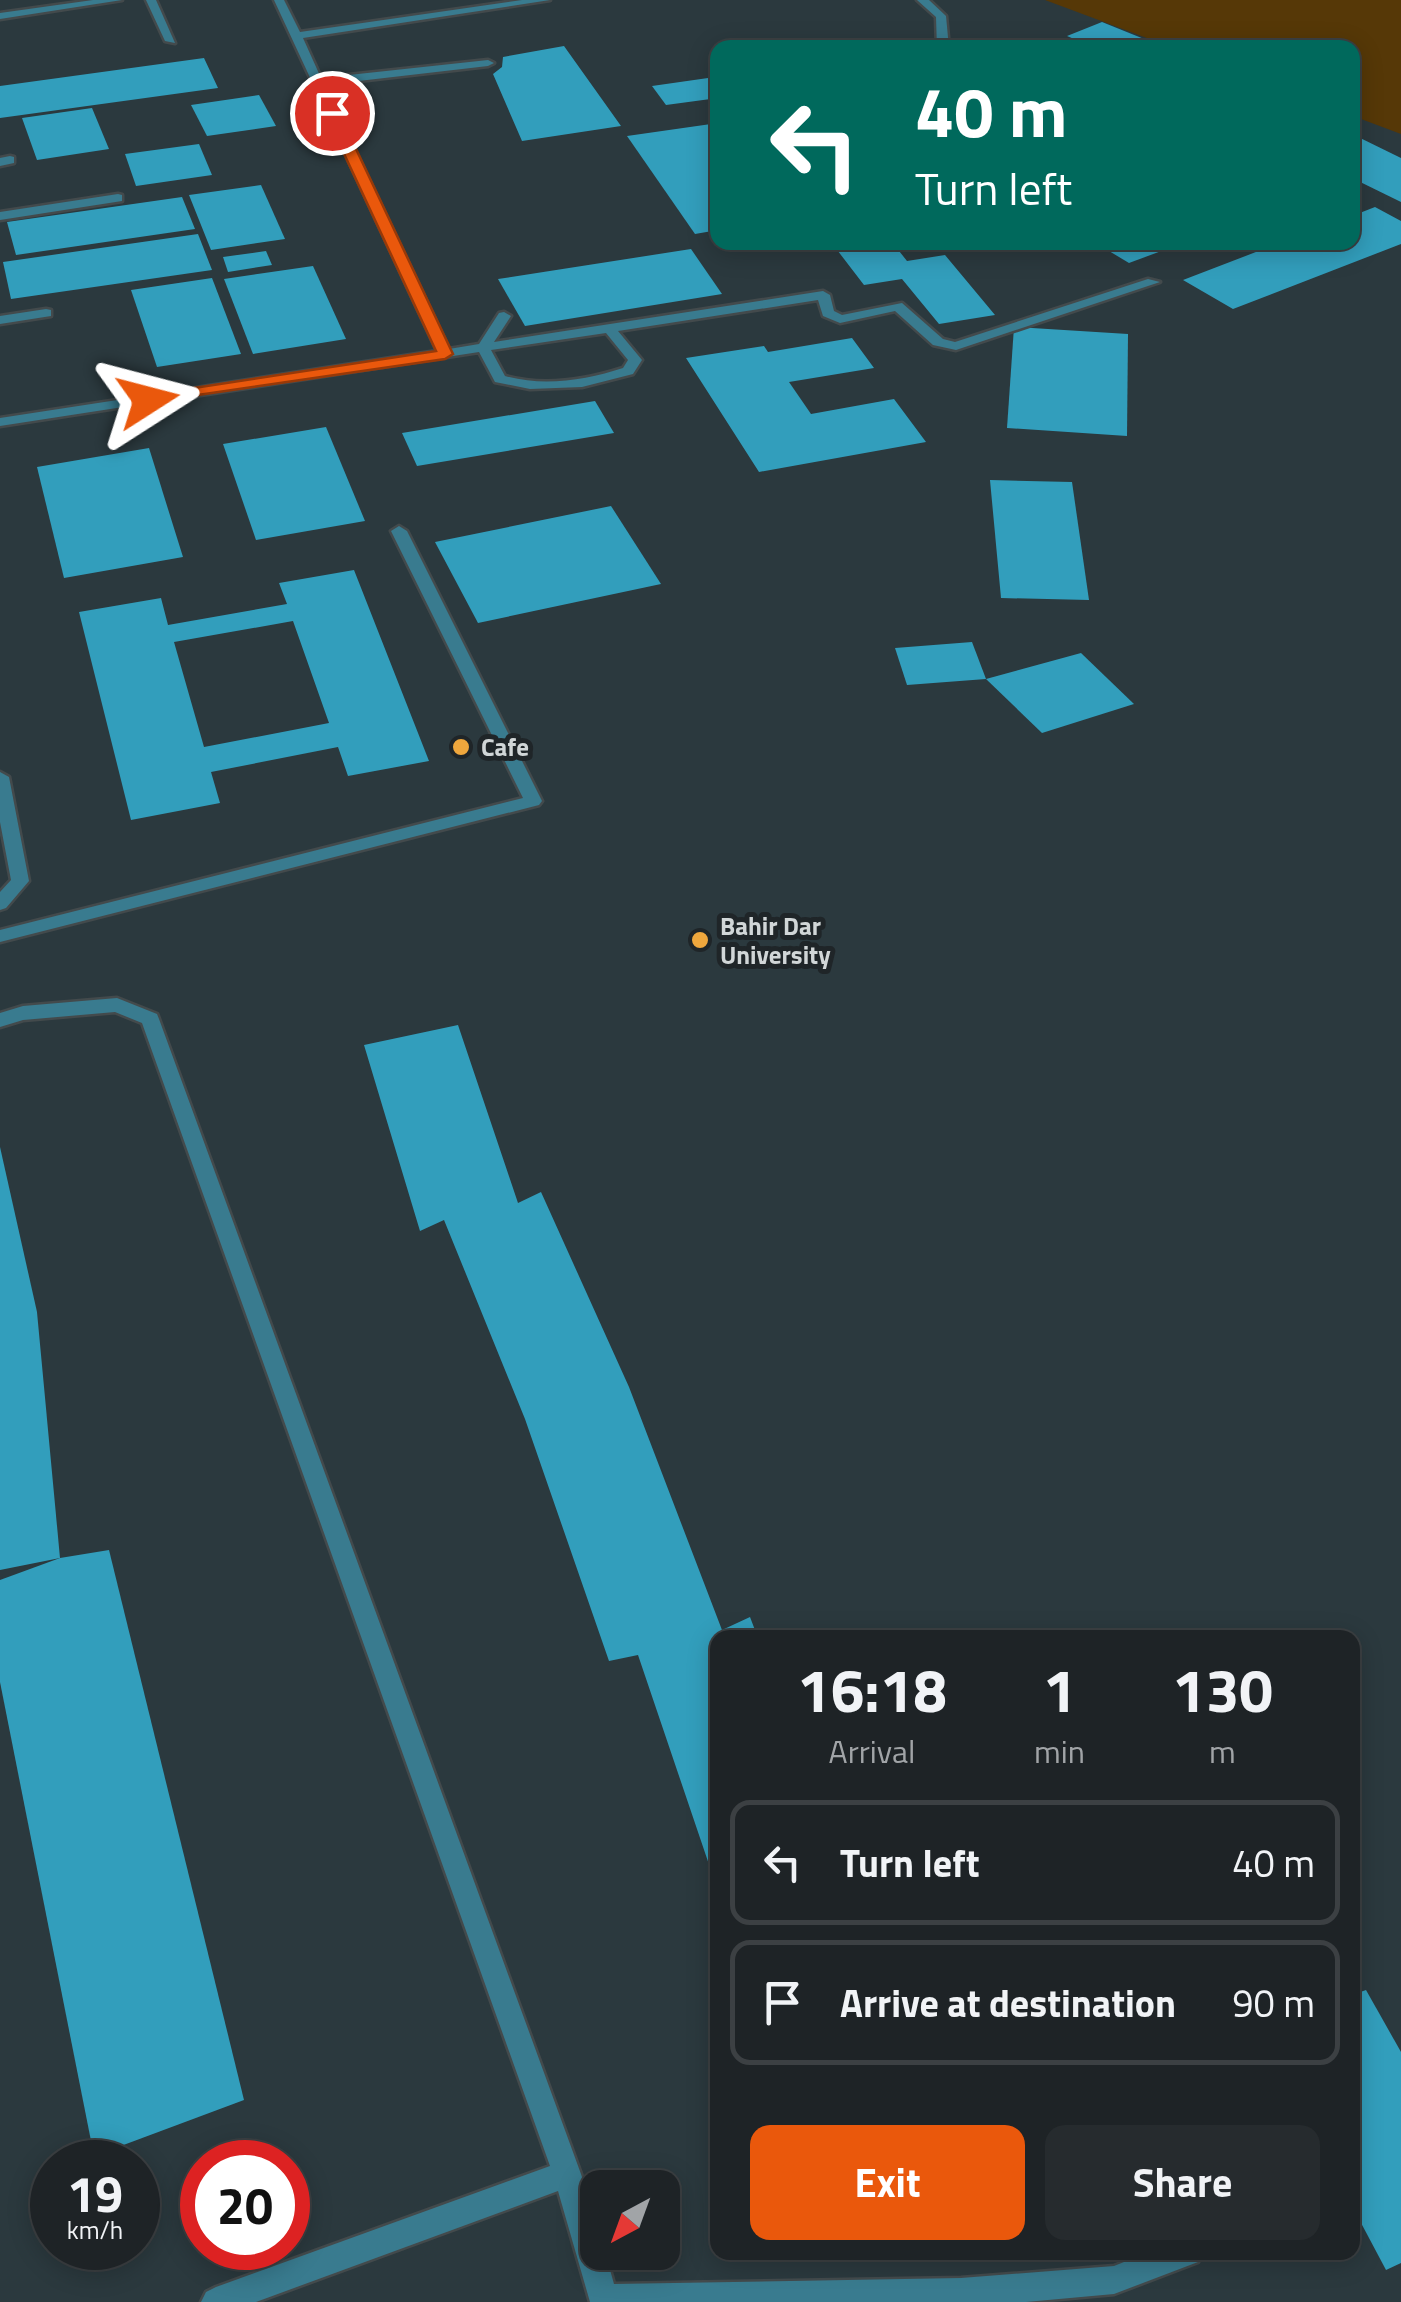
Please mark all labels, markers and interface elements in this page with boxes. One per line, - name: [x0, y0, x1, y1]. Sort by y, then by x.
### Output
- text: 40 m: [915, 58, 1068, 164]
- pin: [290, 71, 375, 156]
- icon: left: [750, 80, 880, 210]
- icon: arrive: [305, 86, 360, 141]
- text: Turn left: [915, 154, 1072, 222]
- position arrow: [96, 348, 200, 452]
- place label: Cafe: [481, 728, 529, 766]
- marker: Cafe: [450, 736, 472, 758]
- place label: Bahir Dar University: [720, 907, 831, 974]
- marker: Bahir Dar University: [689, 929, 711, 951]
- text: 16:18: [797, 1644, 947, 1735]
- text: 1: [1043, 1644, 1076, 1735]
- text: 130: [1172, 1644, 1273, 1735]
- text: Arrival: [829, 1727, 915, 1775]
- text: min: [1034, 1727, 1085, 1775]
- text: m: [1209, 1727, 1236, 1775]
- text: Turn left: [840, 1834, 980, 1892]
- text: 40 m: [1232, 1834, 1315, 1892]
- icon: left: [755, 1835, 810, 1890]
- text: Arrive at destination: [840, 1974, 1176, 2032]
- text: 90 m: [1232, 1974, 1315, 2032]
- icon: arrive: [755, 1975, 810, 2030]
- button: Exit: [750, 2125, 1025, 2240]
- button: Share: [1045, 2125, 1320, 2240]
- speed limit sign: 20: [180, 2140, 310, 2270]
- text: 19: [67, 2155, 123, 2231]
- north arrow: [580, 2170, 680, 2270]
- map controls: [580, 2170, 680, 2270]
- text: km/h: [67, 2211, 123, 2249]

